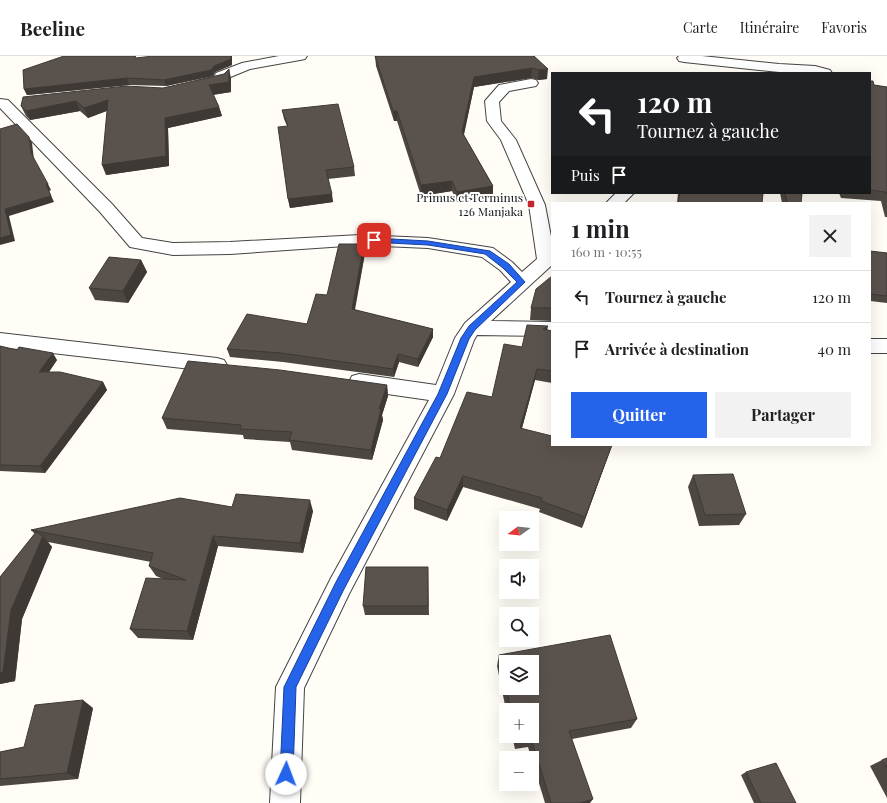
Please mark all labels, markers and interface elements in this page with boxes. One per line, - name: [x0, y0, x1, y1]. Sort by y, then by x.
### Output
- text: Beeline: [20, 15, 85, 41]
- text: Carte: [683, 18, 718, 37]
- text: Itinéraire: [740, 18, 799, 37]
- text: Favoris: [821, 18, 867, 37]
- text: 120 m: [637, 83, 712, 120]
- icon: left: [571, 88, 623, 140]
- text: Tournez à gauche: [637, 119, 779, 143]
- icon: arrive: [608, 164, 630, 186]
- text: Puis: [571, 165, 600, 185]
- place label: Primus et Terminus 126 Manjaka: [416, 189, 523, 219]
- marker: Primus et Terminus 126 Manjaka: [526, 199, 536, 209]
- text: 1 min: [571, 212, 630, 244]
- button: close: [809, 215, 851, 257]
- pin: [357, 223, 391, 257]
- icon: arrive: [363, 229, 385, 251]
- text: 160 m · 10:55: [571, 243, 642, 260]
- icon: left: [571, 286, 593, 308]
- text: Tournez à gauche: [605, 287, 727, 307]
- text: 120 m: [812, 287, 851, 307]
- icon: arrive: [571, 338, 593, 360]
- text: Arrivée à destination: [605, 339, 749, 359]
- text: 40 m: [818, 339, 851, 359]
- button: Quitter: [571, 392, 707, 438]
- button: Partager: [715, 392, 851, 438]
- north arrow: [499, 511, 539, 551]
- map controls: [499, 511, 539, 791]
- button: sound: [499, 559, 539, 599]
- button: search: [499, 607, 539, 647]
- button: layers: [499, 655, 539, 695]
- button: +: [499, 703, 539, 743]
- button: −: [499, 751, 539, 791]
- position arrow: [265, 753, 307, 795]

